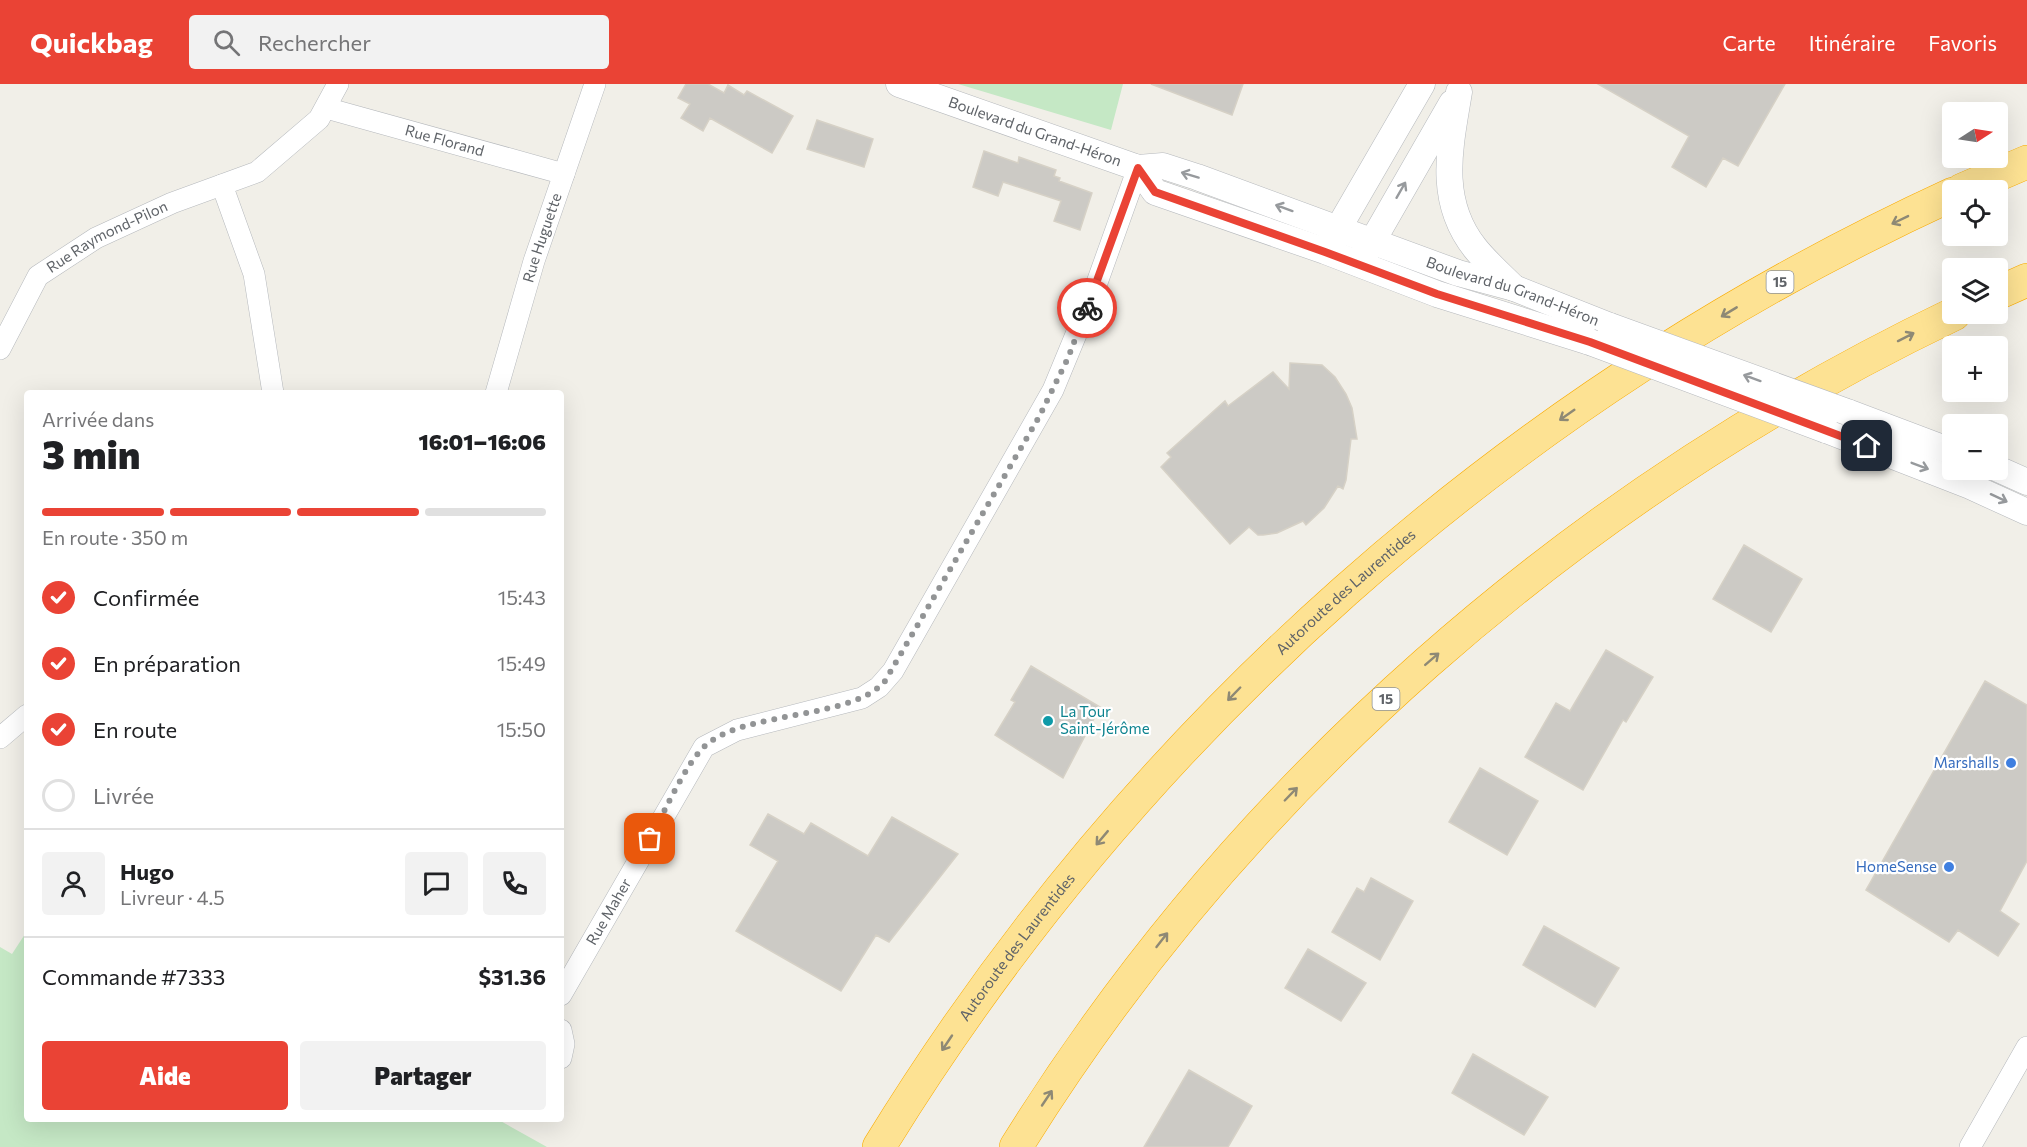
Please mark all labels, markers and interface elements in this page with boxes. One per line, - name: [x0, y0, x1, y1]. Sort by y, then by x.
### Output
- search box: [189, 15, 609, 69]
- text: Quickbag: [30, 25, 153, 59]
- icon: search: [210, 26, 243, 59]
- text: Rechercher: [258, 29, 371, 56]
- text: Carte: [1722, 30, 1776, 55]
- text: Itinéraire: [1809, 30, 1895, 55]
- text: Favoris: [1928, 30, 1997, 55]
- street label: Boulevard du Grand-Héron: [946, 92, 1124, 169]
- north arrow: [1942, 102, 2008, 168]
- map controls: [1942, 102, 2008, 480]
- street label: Rue Florand: [403, 120, 486, 159]
- one-way arrow: [1181, 169, 1200, 180]
- button: locate: [1942, 180, 2008, 246]
- one-way arrow: [1396, 182, 1408, 199]
- street label: Rue Huguette: [518, 190, 565, 284]
- street label: Rue Raymond-Pilon: [43, 196, 170, 276]
- one-way arrow: [1275, 201, 1294, 212]
- one-way arrow: [1892, 214, 1910, 226]
- street label: Boulevard du Grand-Héron: [1424, 252, 1602, 329]
- button: layers: [1942, 258, 2008, 324]
- road number: 15: [1766, 271, 1794, 293]
- courier: [1057, 278, 1117, 338]
- icon: bike: [1071, 292, 1104, 325]
- one-way arrow: [1721, 306, 1738, 318]
- one-way arrow: [1897, 330, 1915, 342]
- button: +: [1942, 336, 2008, 402]
- one-way arrow: [1743, 371, 1762, 382]
- text: Arrivée dans: [42, 407, 154, 431]
- one-way arrow: [1559, 409, 1576, 421]
- button: −: [1942, 414, 2008, 480]
- pin: [1841, 420, 1892, 471]
- text: 16:01–16:06: [418, 428, 546, 455]
- text: 3 min: [42, 429, 140, 477]
- icon: home: [1850, 429, 1883, 462]
- one-way arrow: [1910, 462, 1929, 473]
- one-way arrow: [1989, 493, 2007, 505]
- text: En route · 350 m: [42, 525, 188, 549]
- street label: Autoroute des Laurentides: [1272, 525, 1419, 658]
- icon: check: [42, 581, 75, 614]
- text: Confirmée: [93, 584, 199, 611]
- text: 15:43: [498, 585, 546, 609]
- icon: check: [42, 647, 75, 680]
- text: En préparation: [93, 650, 241, 677]
- text: 15:49: [497, 651, 546, 675]
- one-way arrow: [1424, 652, 1439, 666]
- one-way arrow: [1227, 686, 1241, 701]
- road number: 15: [1372, 688, 1400, 710]
- place label: La Tour Saint-Jérôme: [1060, 702, 1150, 737]
- icon: check: [42, 713, 75, 746]
- marker: La Tour Saint-Jérôme: [1041, 714, 1055, 728]
- text: En route: [93, 716, 177, 743]
- text: 15:50: [497, 717, 546, 741]
- place label: Marshalls: [1933, 753, 1999, 771]
- marker: Marshalls: [2004, 756, 2018, 770]
- text: Livrée: [93, 782, 154, 809]
- one-way arrow: [1284, 786, 1298, 801]
- pin: [624, 813, 675, 864]
- icon: bag: [633, 822, 666, 855]
- one-way arrow: [1096, 829, 1109, 845]
- button: person: [42, 852, 105, 915]
- button: chat: [405, 852, 468, 915]
- button: phone: [483, 852, 546, 915]
- place label: HomeSense: [1856, 857, 1937, 875]
- text: Hugo: [120, 858, 174, 885]
- marker: HomeSense: [1942, 860, 1956, 874]
- street label: Autoroute des Laurentides: [955, 869, 1078, 1024]
- street label: Rue Maher: [582, 875, 634, 948]
- text: Livreur · 4.5: [120, 885, 225, 909]
- one-way arrow: [1156, 933, 1169, 949]
- text: Commande #7333: [42, 963, 225, 990]
- text: $31.36: [478, 963, 546, 990]
- one-way arrow: [940, 1034, 952, 1051]
- button: Aide: [42, 1041, 288, 1110]
- button: Partager: [300, 1041, 546, 1110]
- one-way arrow: [1041, 1089, 1054, 1106]

